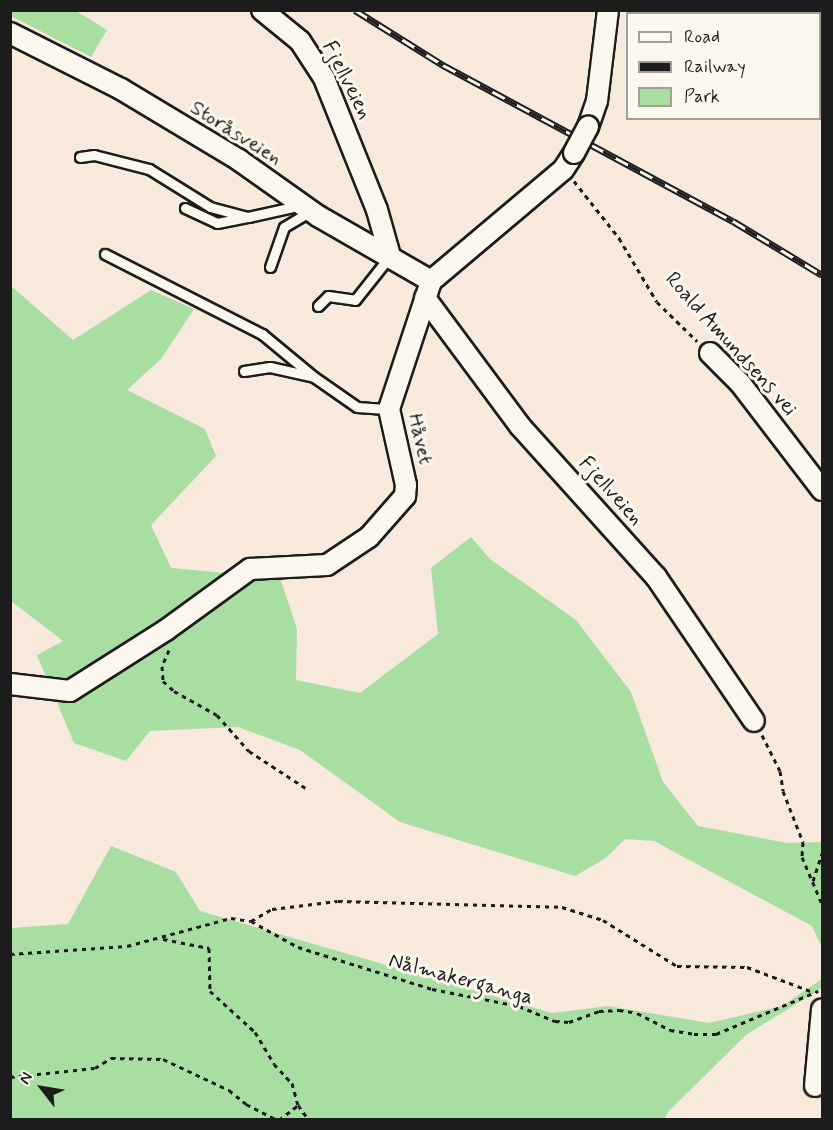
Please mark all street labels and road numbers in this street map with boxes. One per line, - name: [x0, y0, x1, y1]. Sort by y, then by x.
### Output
- street label: Fjellveien: [317, 37, 377, 123]
- street label: Storåsveien: [186, 95, 286, 171]
- street label: Roald Amundsens vei: [660, 267, 802, 421]
- street label: Håvet: [402, 411, 438, 467]
- street label: Fjellveien: [573, 451, 649, 531]
- street label: Nålmakerganga: [386, 948, 536, 1010]

